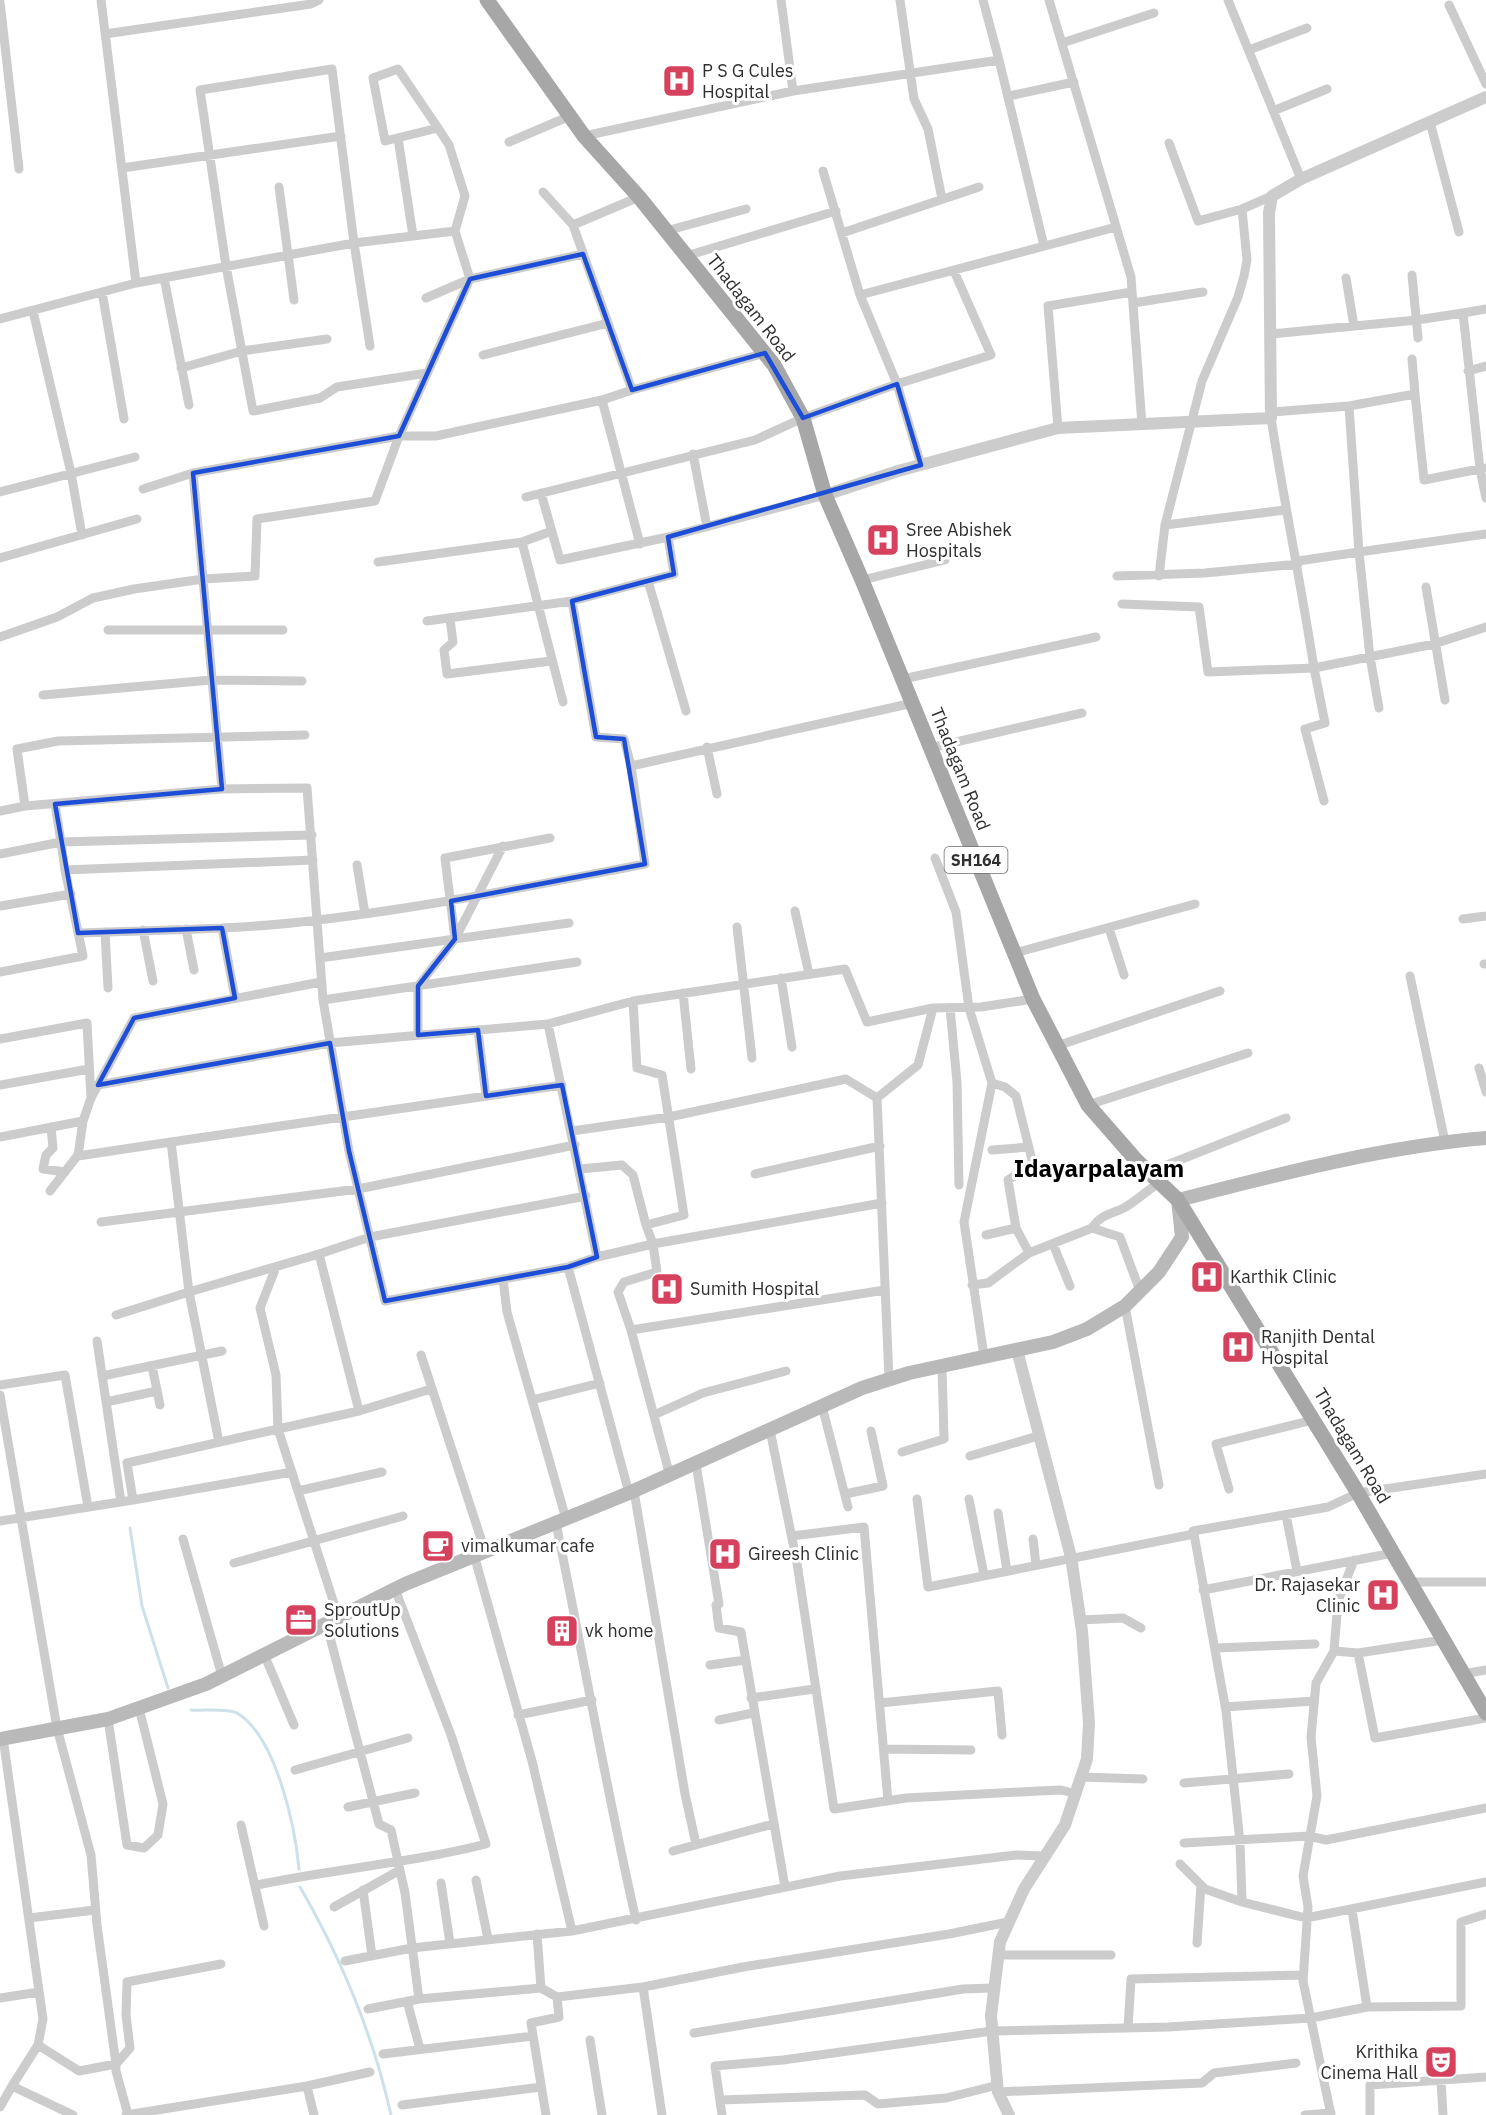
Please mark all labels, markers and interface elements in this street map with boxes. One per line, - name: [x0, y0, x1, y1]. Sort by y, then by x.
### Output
- place label: P S G Cules Hospital: [702, 59, 794, 103]
- hospital icon: P S G Cules Hospital: [661, 63, 697, 99]
- street label: Thadagam Road: [702, 249, 801, 366]
- place label: Sree Abishek Hospitals: [906, 518, 1012, 562]
- hospital icon: Sree Abishek Hospitals: [865, 522, 901, 558]
- street label: Thadagam Road: [925, 704, 996, 834]
- road number: SH164: [944, 847, 1008, 873]
- district label: Idayarpalayam: [1014, 1152, 1184, 1184]
- hospital icon: Karthik Clinic: [1189, 1259, 1225, 1295]
- place label: Karthik Clinic: [1230, 1265, 1337, 1288]
- hospital icon: Sumith Hospital: [649, 1271, 685, 1307]
- place label: Sumith Hospital: [690, 1277, 819, 1300]
- place label: Ranjith Dental Hospital: [1261, 1325, 1375, 1369]
- hospital icon: Ranjith Dental Hospital: [1220, 1329, 1256, 1365]
- street label: Thadagam Road: [1309, 1384, 1396, 1508]
- cafe icon: vimalkumar cafe: [420, 1528, 456, 1564]
- place label: vimalkumar cafe: [461, 1534, 595, 1557]
- hospital icon: Gireesh Clinic: [707, 1536, 743, 1572]
- place label: Gireesh Clinic: [748, 1542, 859, 1565]
- place label: Dr. Rajasekar Clinic: [1254, 1573, 1360, 1617]
- hospital icon: Dr. Rajasekar Clinic: [1365, 1577, 1401, 1613]
- place label: SproutUp Solutions: [324, 1598, 401, 1642]
- office icon: SproutUp Solutions: [283, 1602, 319, 1638]
- building icon: vk home: [544, 1613, 580, 1649]
- place label: vk home: [585, 1619, 654, 1642]
- place label: Krithika Cinema Hall: [1321, 2040, 1418, 2084]
- theatre icon: Krithika Cinema Hall: [1423, 2044, 1459, 2080]

